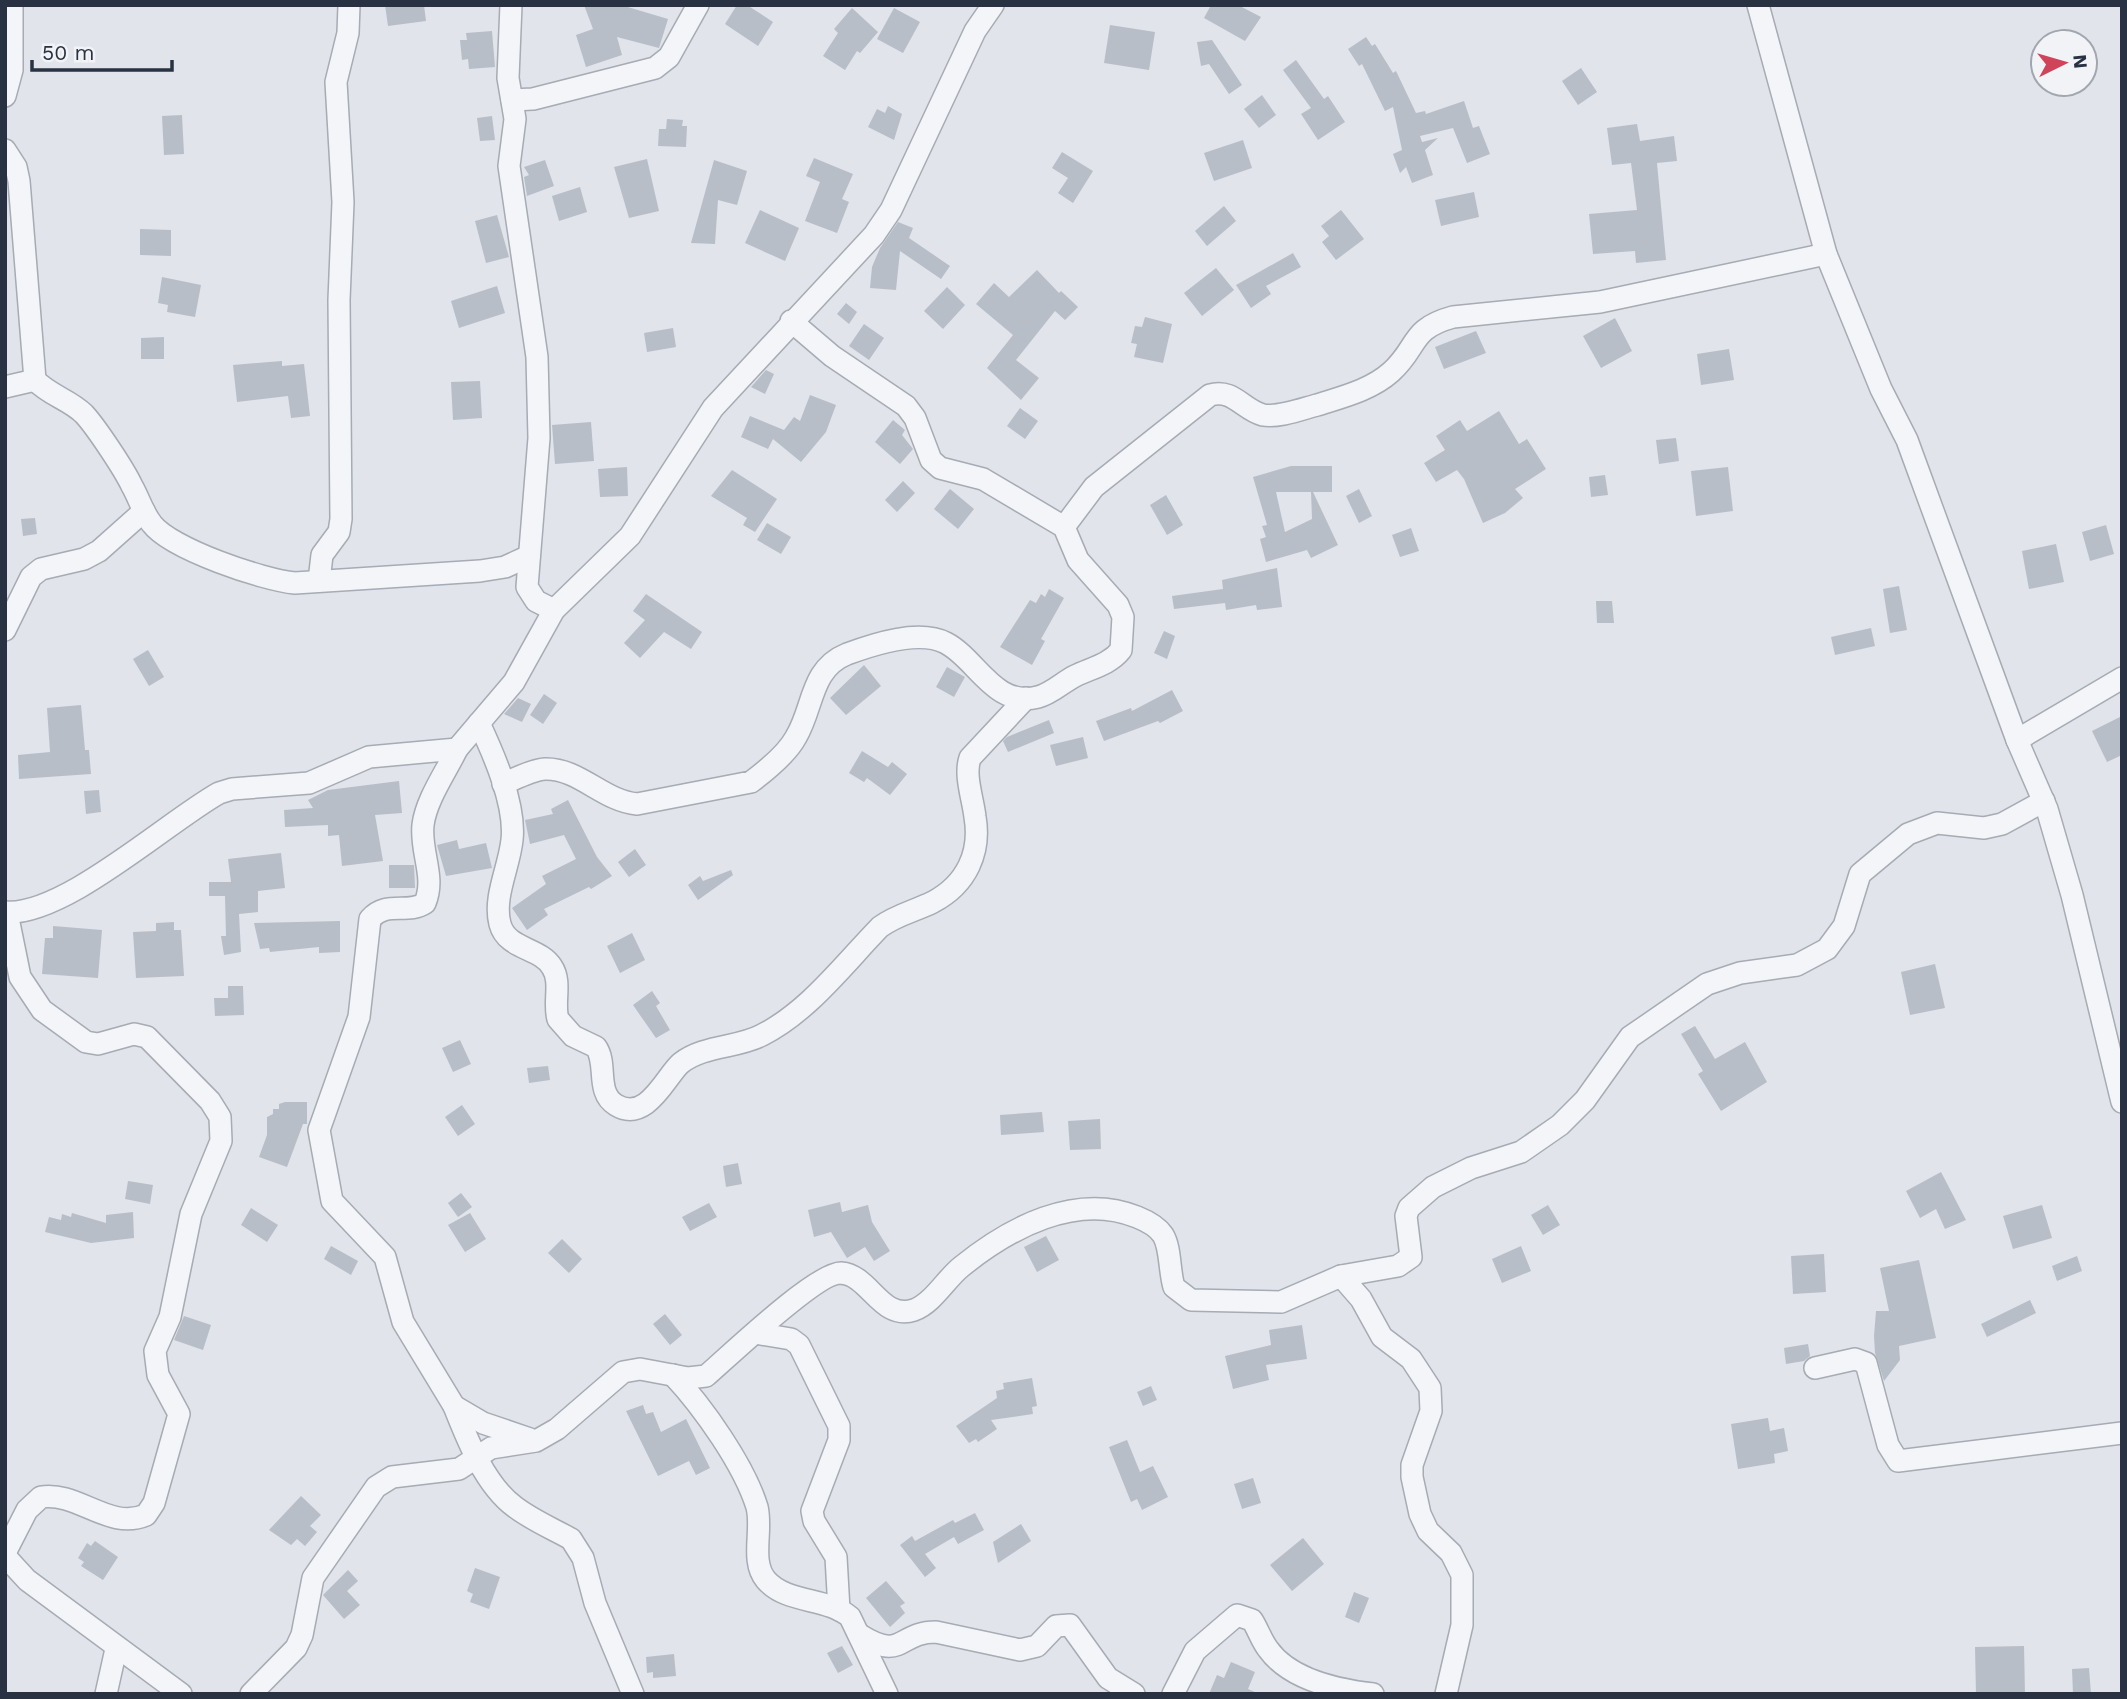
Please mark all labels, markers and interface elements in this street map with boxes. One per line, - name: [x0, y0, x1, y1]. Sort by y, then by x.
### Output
- scale bar: [32, 28, 172, 72]
- north arrow: [2029, 28, 2099, 98]
- text: 50 m: [42, 40, 94, 65]
- text: N: [2068, 54, 2093, 70]

